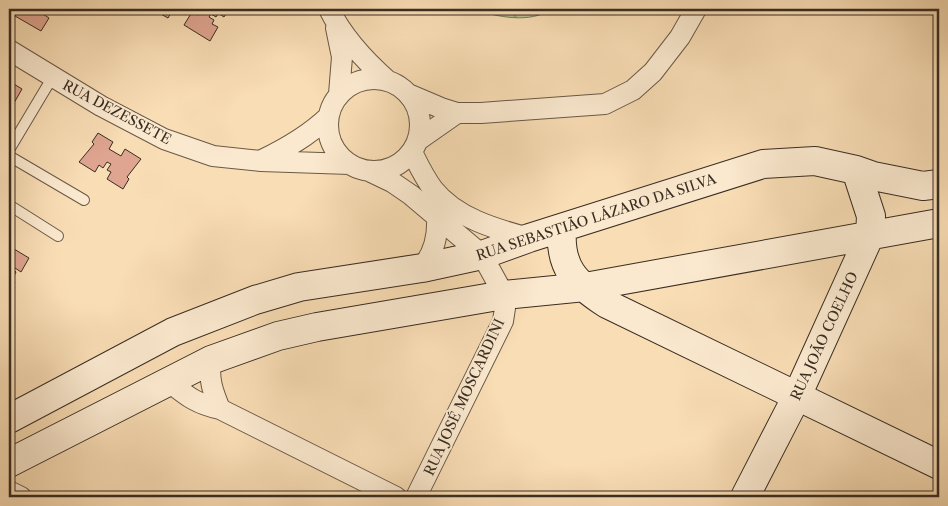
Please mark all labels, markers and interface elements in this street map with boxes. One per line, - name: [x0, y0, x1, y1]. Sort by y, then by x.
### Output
- street label: RUA DEZESSETE: [60, 76, 174, 148]
- street label: RUA SEBASTIÃO LÁZARO DA SILVA: [473, 168, 719, 264]
- street label: RUA JOÃO COELHO: [785, 268, 862, 403]
- street label: RUA JOSÉ MOSCARDINI: [420, 316, 508, 478]

